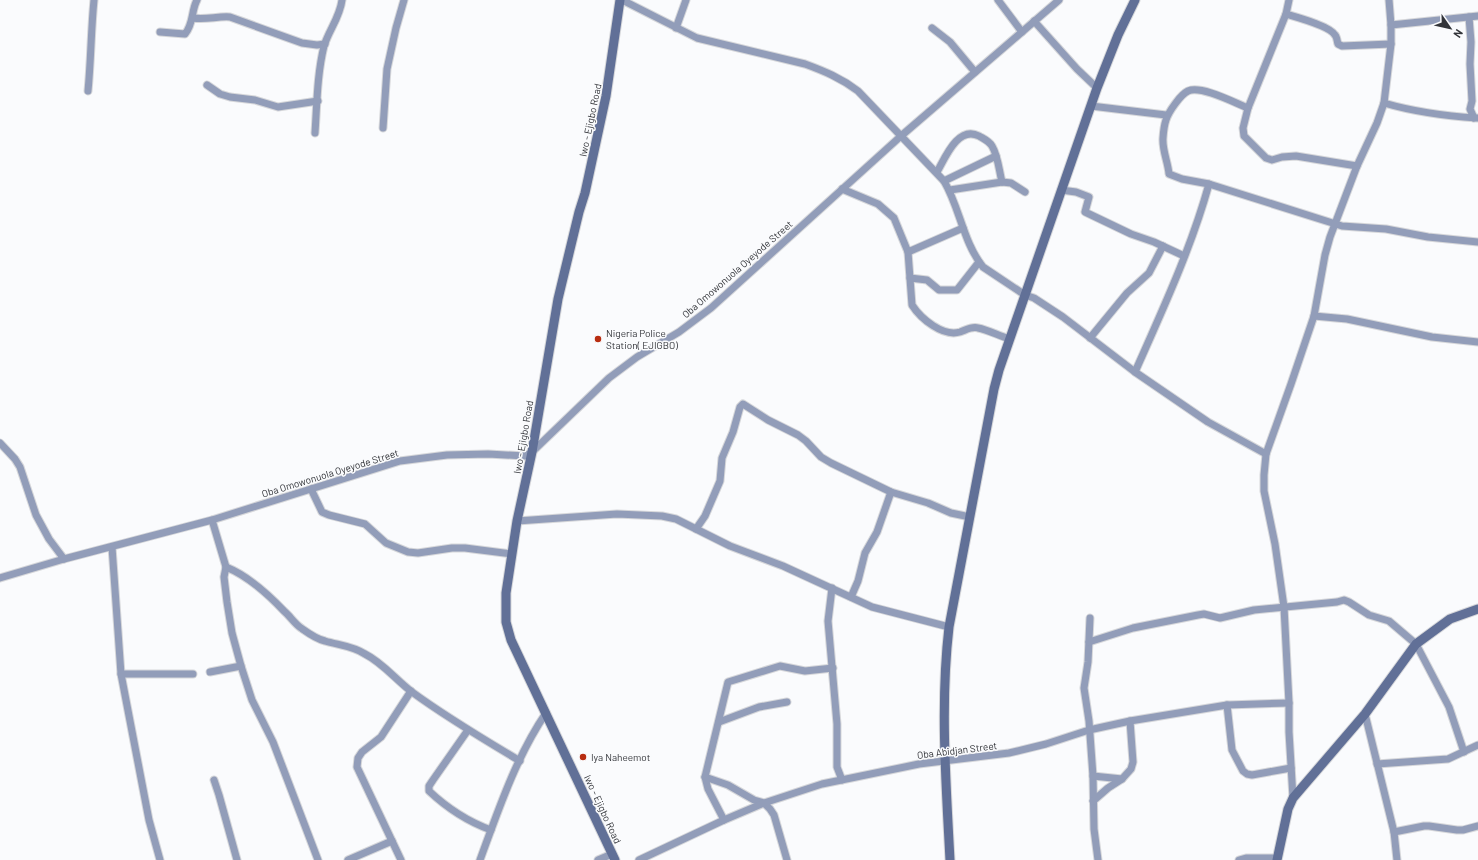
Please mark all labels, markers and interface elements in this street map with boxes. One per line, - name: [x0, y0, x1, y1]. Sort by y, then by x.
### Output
- north arrow: [1430, 8, 1470, 48]
- text: N: [1451, 27, 1466, 41]
- street label: Iwo - Ejigbo Road: [576, 82, 604, 158]
- street label: Oba Omowonuola Oyeyode Street: [679, 218, 795, 320]
- place label: Nigeria Police Station( EJIGBO): [606, 327, 678, 351]
- marker: Nigeria Police Station( EJIGBO): [593, 334, 603, 344]
- street label: Iwo - Ejigbo Road: [511, 399, 535, 475]
- street label: Oba Omowonuola Oyeyode Street: [260, 446, 400, 500]
- street label: Oba Abidjan Street: [916, 739, 998, 761]
- place label: Iya Naheemot: [591, 751, 651, 763]
- marker: Iya Naheemot: [578, 752, 588, 762]
- street label: Iwo - Ejigbo Road: [582, 773, 624, 845]

